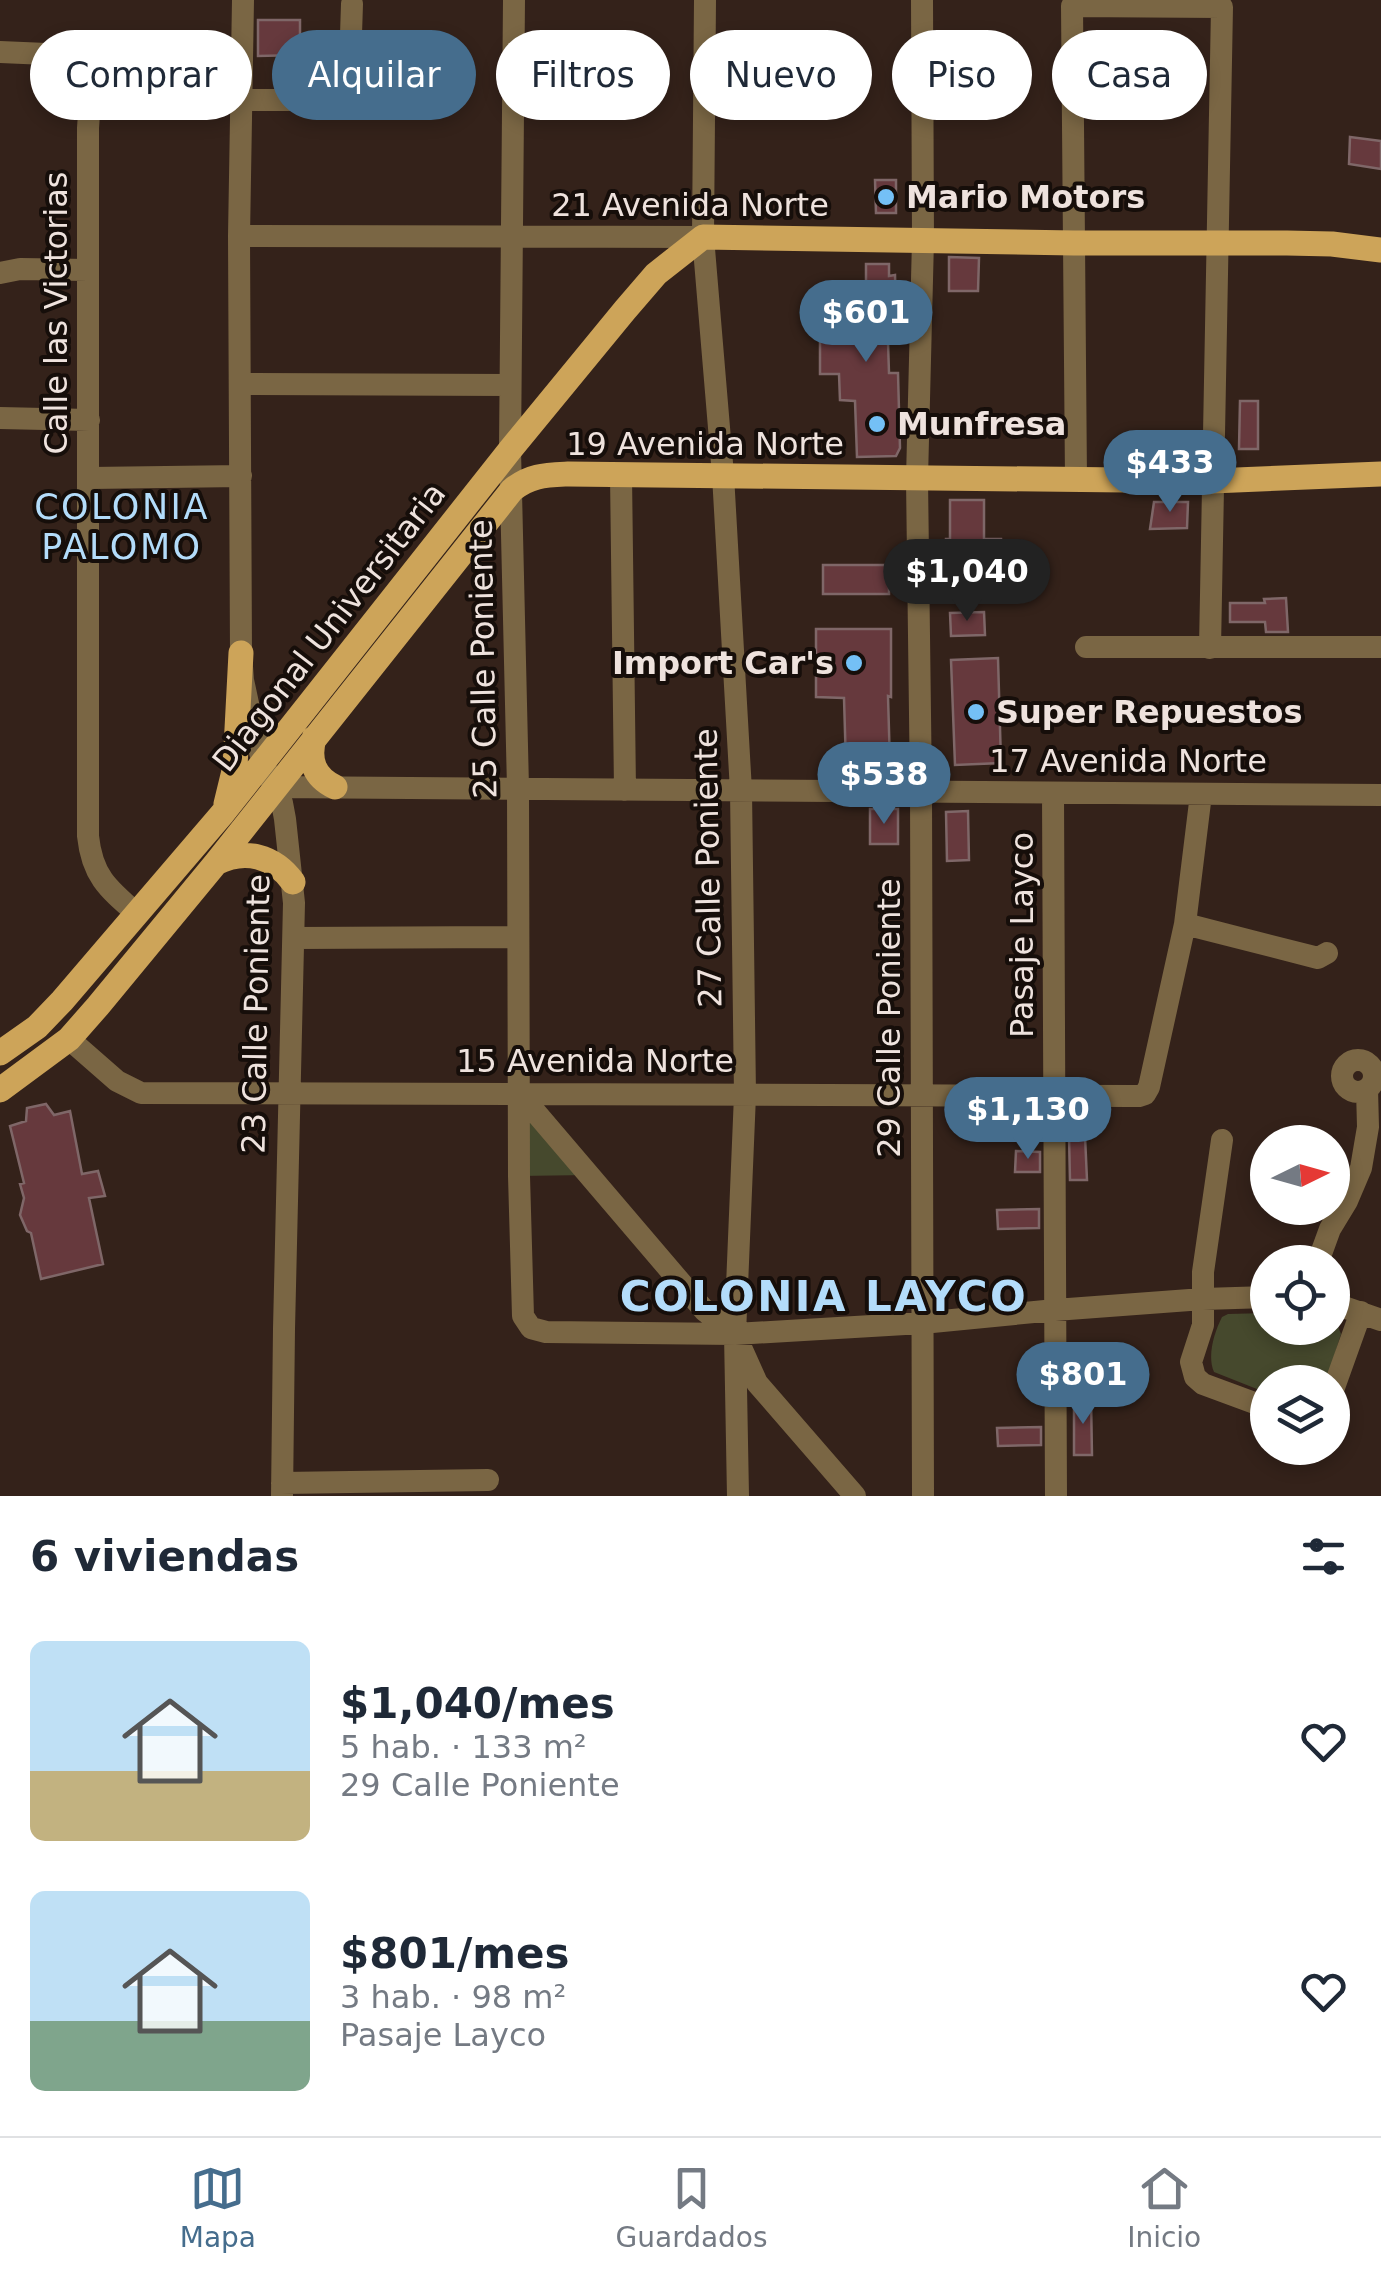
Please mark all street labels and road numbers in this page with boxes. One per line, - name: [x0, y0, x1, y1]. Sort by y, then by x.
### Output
- street label: Calle las Victorias: [37, 171, 75, 455]
- street label: 21 Avenida Norte: [551, 186, 829, 224]
- street label: 19 Avenida Norte: [566, 425, 844, 463]
- street label: Diagonal Universitaria: [205, 475, 453, 779]
- street label: 25 Calle Poniente: [462, 519, 504, 799]
- street label: 27 Calle Poniente: [687, 728, 729, 1008]
- street label: 17 Avenida Norte: [989, 742, 1267, 780]
- street label: Pasaje Layco: [1003, 832, 1041, 1038]
- street label: 23 Calle Poniente: [235, 874, 277, 1154]
- street label: 29 Calle Poniente: [870, 878, 908, 1158]
- street label: 15 Avenida Norte: [456, 1042, 734, 1080]

